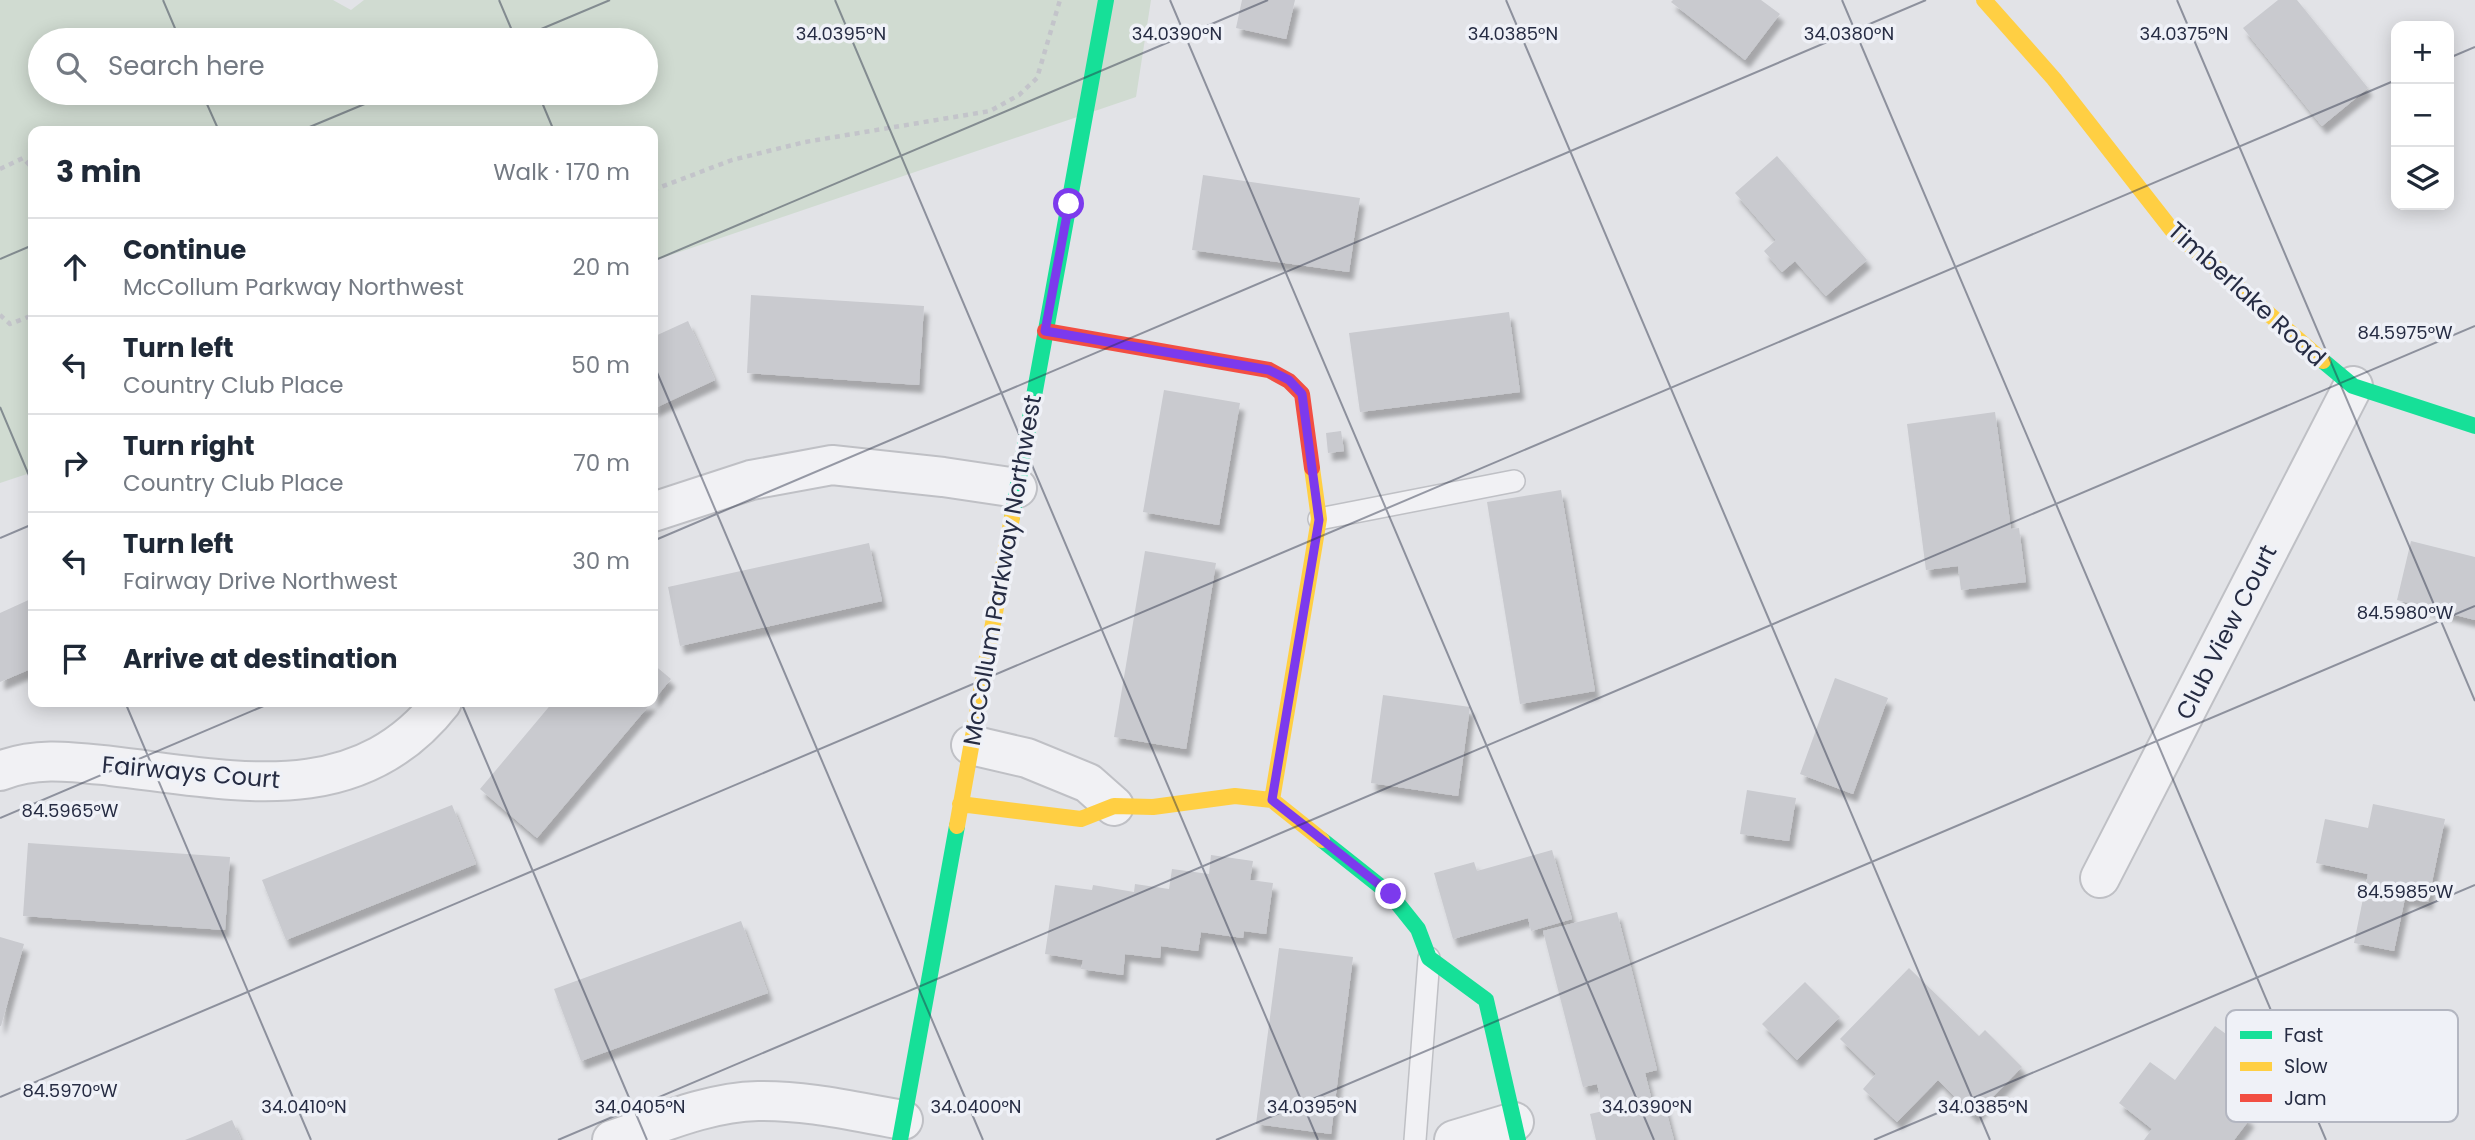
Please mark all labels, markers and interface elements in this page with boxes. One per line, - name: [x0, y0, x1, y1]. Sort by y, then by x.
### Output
- text: 34.0395°N: [796, 21, 886, 46]
- text: 34.0390°N: [1132, 21, 1222, 46]
- text: 34.0385°N: [1468, 21, 1558, 46]
- text: 34.0380°N: [1804, 21, 1894, 46]
- text: 34.0375°N: [2140, 21, 2228, 46]
- map controls: [2391, 21, 2454, 210]
- button: +: [2391, 21, 2454, 84]
- search box: [28, 28, 658, 105]
- icon: search: [52, 48, 90, 86]
- text: Search here: [108, 48, 265, 84]
- button: −: [2391, 84, 2454, 147]
- button: layers: [2391, 147, 2454, 210]
- text: 3 min: [56, 150, 141, 193]
- text: Walk · 170 m: [493, 156, 630, 188]
- route start: [1053, 188, 1084, 219]
- street label: Timberlake Road: [2161, 214, 2333, 374]
- text: Continue: [123, 232, 246, 268]
- icon: ahead: [56, 248, 94, 286]
- text: 20 m: [572, 251, 630, 283]
- text: McCollum Parkway Northwest: [123, 271, 464, 303]
- text: 84.5975°W: [2357, 320, 2453, 345]
- text: Turn left: [123, 330, 234, 366]
- icon: left: [56, 346, 94, 384]
- text: 50 m: [571, 349, 630, 381]
- text: Country Club Place: [123, 369, 344, 401]
- street label: McCollum Parkway Northwest: [955, 392, 1049, 748]
- text: Turn right: [123, 428, 255, 464]
- icon: right: [56, 444, 94, 482]
- text: 70 m: [573, 447, 630, 479]
- text: Country Club Place: [123, 467, 344, 499]
- text: Turn left: [123, 526, 234, 562]
- street label: Club View Court: [2168, 539, 2284, 725]
- icon: left: [56, 542, 94, 580]
- text: 30 m: [572, 545, 630, 577]
- text: Fairway Drive Northwest: [123, 565, 398, 597]
- text: 84.5980°W: [2357, 600, 2454, 625]
- icon: arrive: [56, 640, 94, 678]
- text: Arrive at destination: [123, 641, 398, 677]
- street label: Fairways Court: [101, 748, 281, 796]
- text: 84.5965°W: [22, 798, 119, 823]
- route end: [1375, 878, 1406, 909]
- text: 84.5985°W: [2357, 879, 2454, 904]
- legend: [2226, 1010, 2458, 1122]
- text: Fast: [2284, 1022, 2323, 1049]
- text: Slow: [2284, 1053, 2328, 1080]
- text: 84.5970°W: [22, 1078, 118, 1103]
- text: Jam: [2284, 1085, 2326, 1112]
- text: 34.0410°N: [261, 1094, 347, 1119]
- text: 34.0405°N: [595, 1094, 685, 1119]
- text: 34.0400°N: [931, 1094, 1021, 1119]
- text: 34.0395°N: [1267, 1094, 1357, 1119]
- text: 34.0390°N: [1602, 1094, 1692, 1119]
- text: 34.0385°N: [1938, 1094, 2028, 1119]

